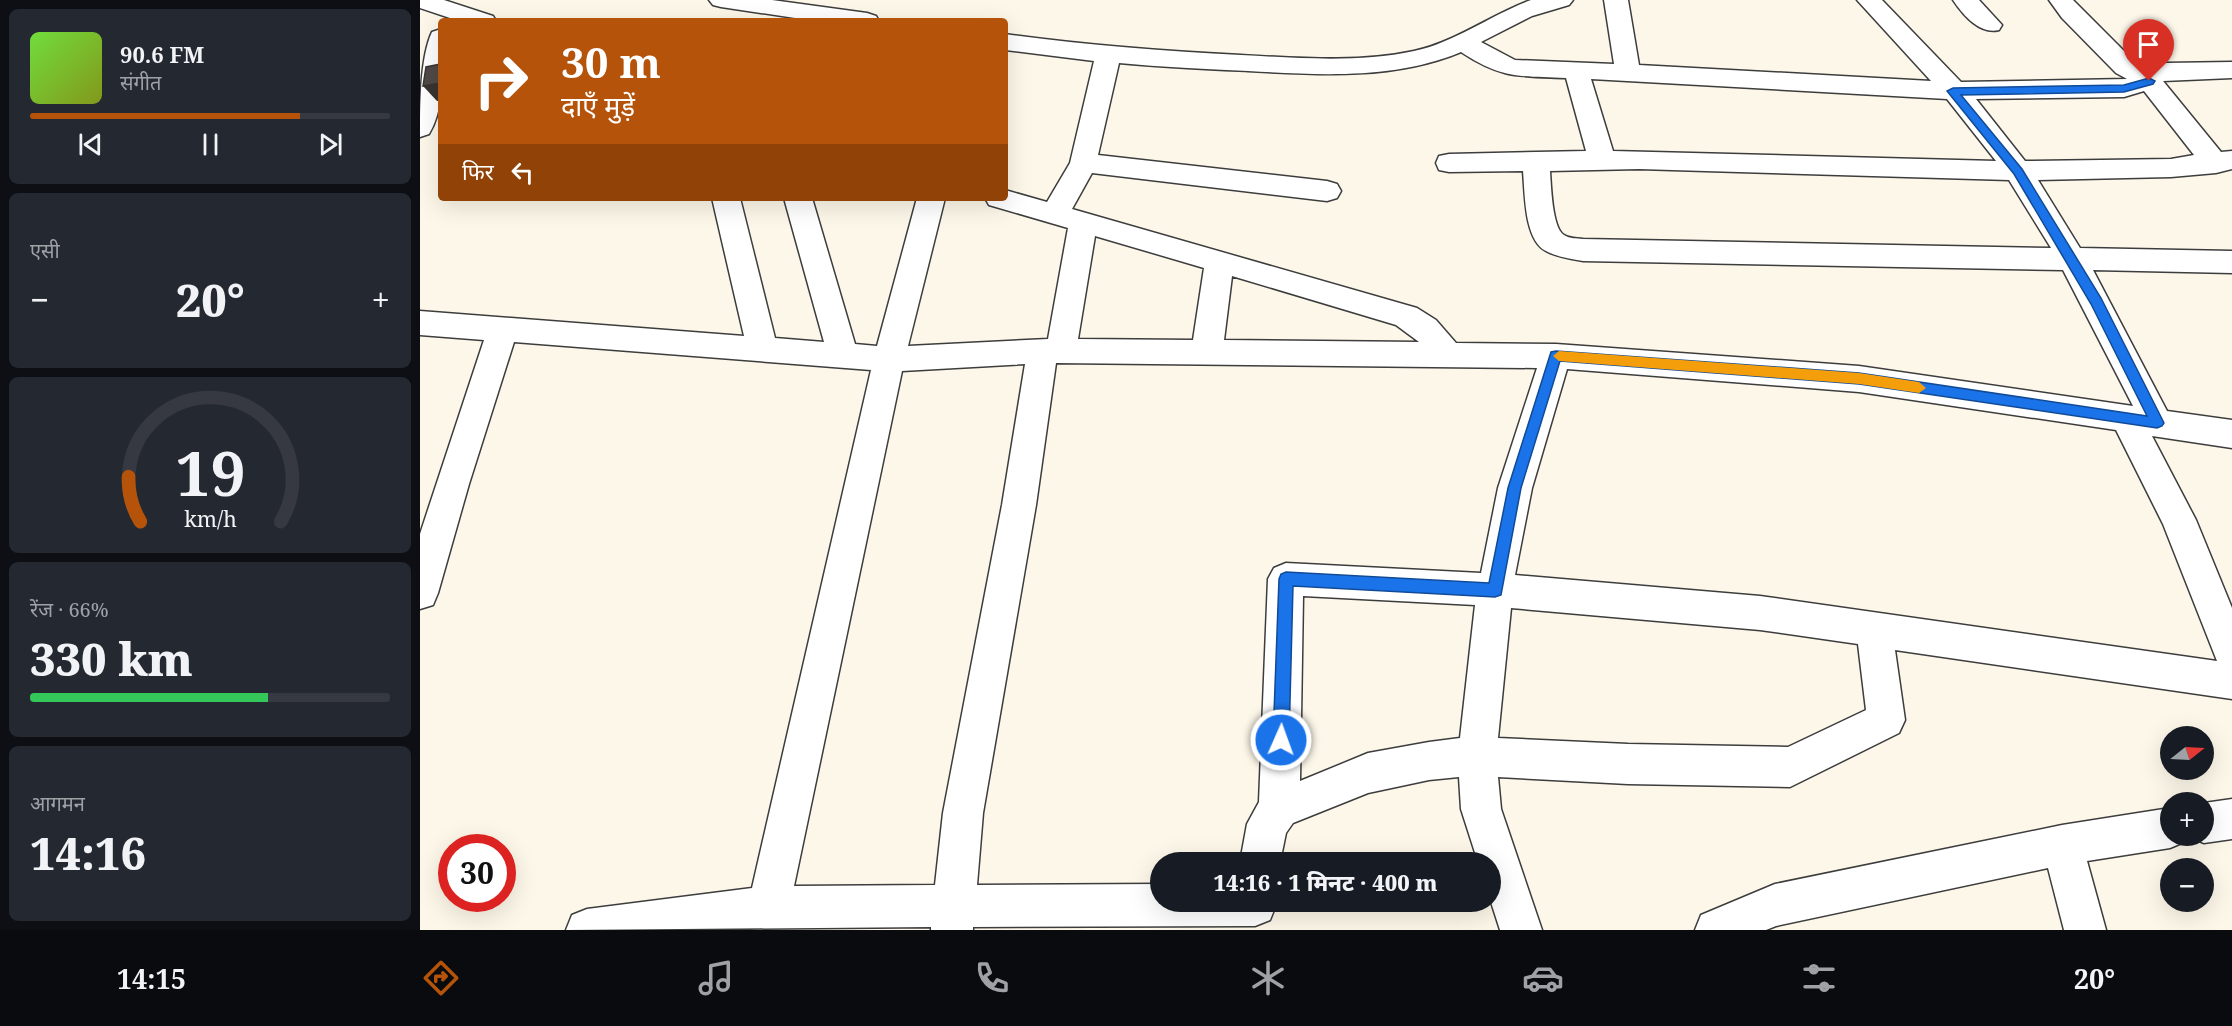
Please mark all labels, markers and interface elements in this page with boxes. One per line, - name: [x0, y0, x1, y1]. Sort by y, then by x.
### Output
- pin: [2123, 19, 2174, 81]
- icon: arrive: [2132, 28, 2165, 61]
- text: 30 m: [561, 33, 661, 90]
- text: 90.6 FM: [120, 39, 204, 69]
- icon: right: [462, 42, 540, 120]
- text: संगीत: [120, 69, 161, 96]
- text: दाएँ मुड़ें: [561, 87, 635, 124]
- icon: previous: [74, 128, 107, 161]
- icon: pause: [194, 128, 227, 161]
- icon: next: [314, 128, 347, 161]
- text: फिर: [462, 156, 494, 186]
- icon: left: [506, 156, 539, 189]
- text: एसी: [30, 237, 60, 264]
- text: 20°: [176, 269, 245, 330]
- text: −: [30, 277, 49, 322]
- text: +: [372, 277, 390, 322]
- text: 19: [175, 429, 245, 514]
- text: km/h: [184, 504, 237, 533]
- text: रेंज · 66%: [30, 596, 109, 623]
- text: 330 km: [30, 628, 193, 689]
- position arrow: [1249, 708, 1313, 772]
- north arrow: [2160, 726, 2214, 780]
- map controls: [2160, 726, 2214, 912]
- text: आगमन: [30, 790, 85, 817]
- button: +: [2160, 792, 2214, 846]
- text: 14:16: [30, 822, 146, 883]
- speed limit sign: 30: [438, 834, 516, 912]
- button: −: [2160, 858, 2214, 912]
- text: 14:16 · 1 मिनट · 400 m: [1213, 867, 1438, 897]
- icon: directions: [420, 957, 462, 999]
- icon: music: [695, 957, 737, 999]
- icon: phone: [971, 957, 1013, 999]
- icon: climate: [1247, 957, 1289, 999]
- icon: car: [1522, 957, 1564, 999]
- icon: filters: [1798, 957, 1840, 999]
- text: 14:15: [117, 960, 186, 997]
- text: 20°: [2074, 960, 2115, 997]

